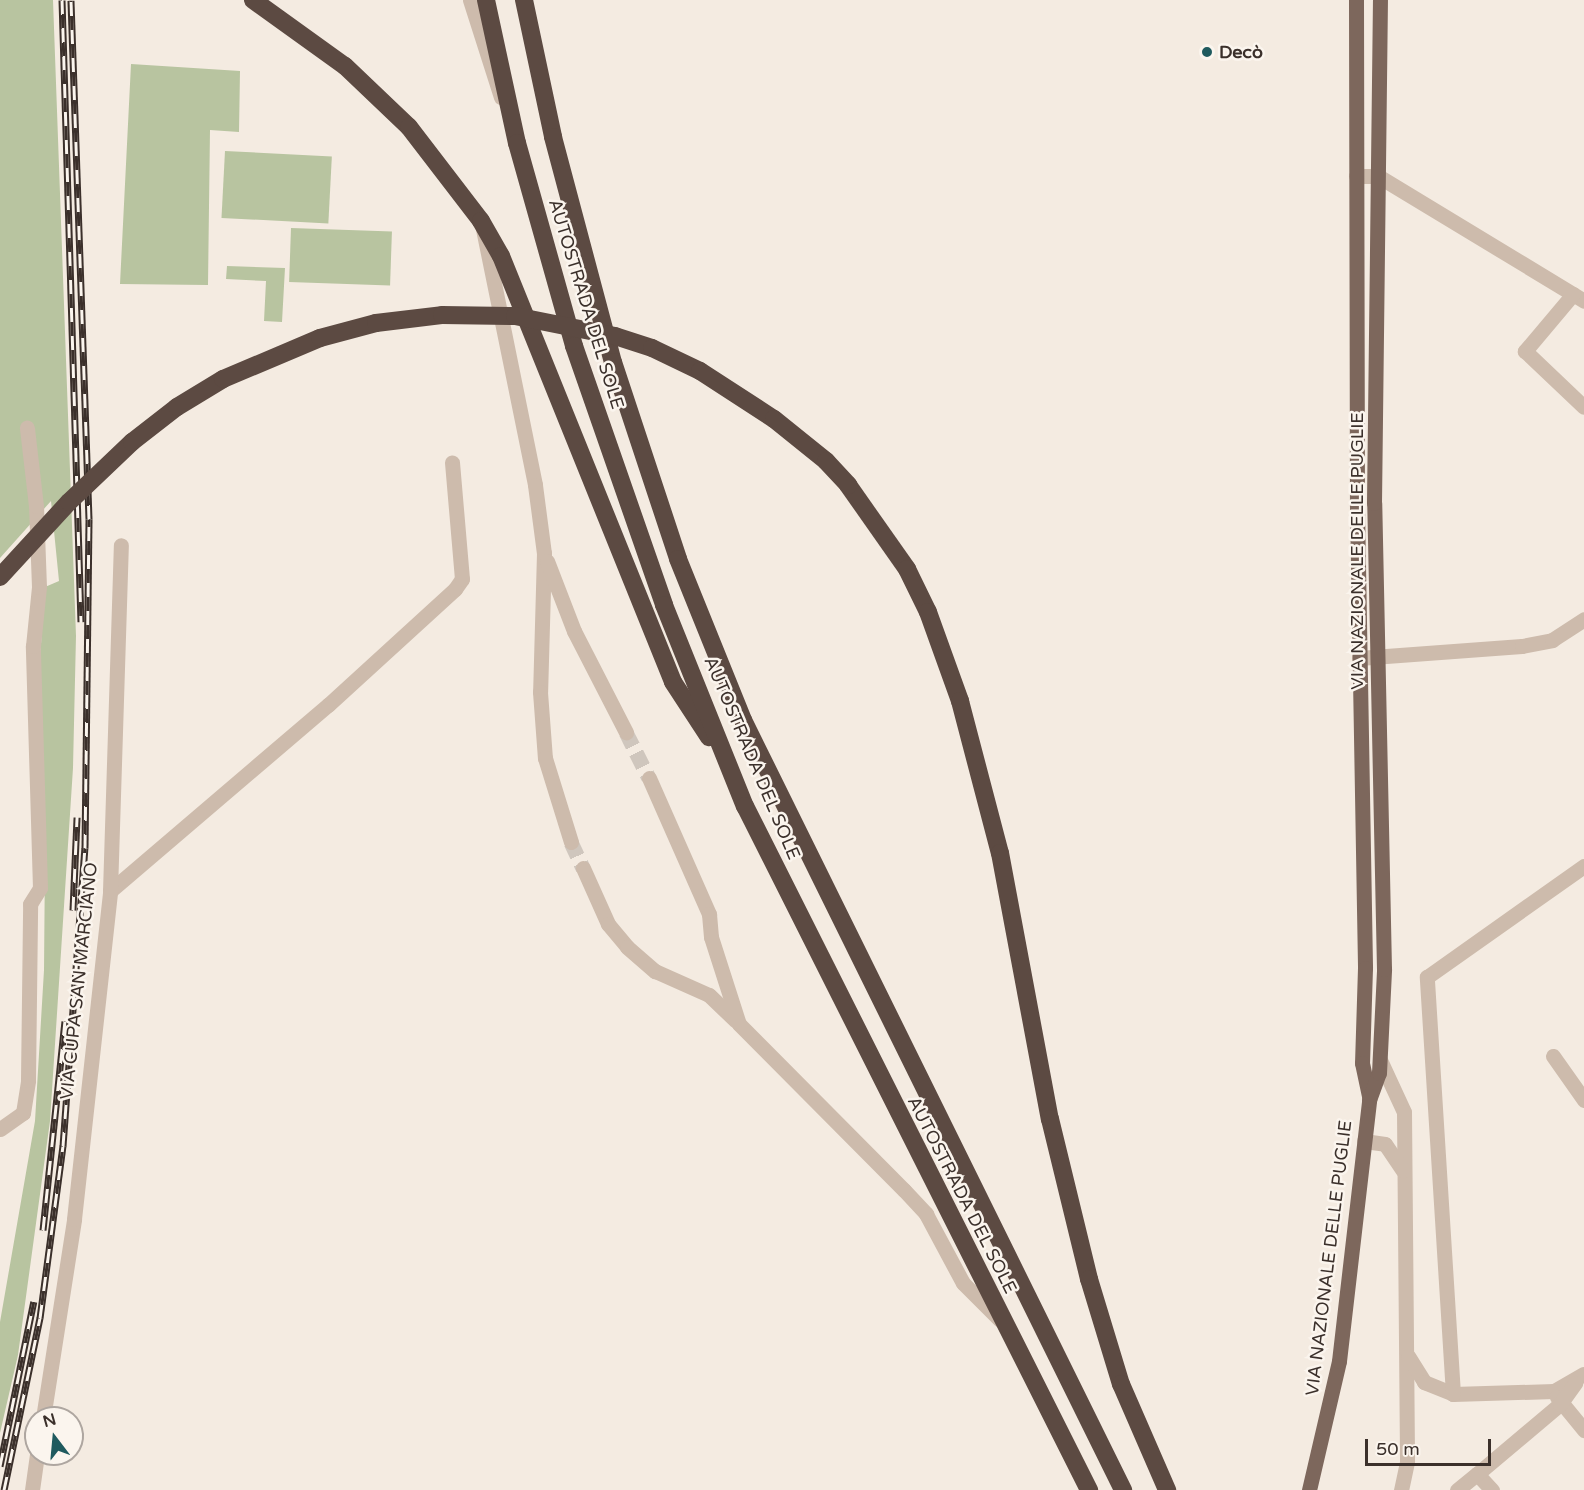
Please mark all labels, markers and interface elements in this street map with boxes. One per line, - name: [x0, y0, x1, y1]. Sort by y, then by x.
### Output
- place label: Decò: [1219, 41, 1263, 63]
- marker: Decò: [1200, 45, 1214, 59]
- street label: AUTOSTRADA DEL SOLE: [544, 196, 628, 412]
- street label: VIA NAZIONALE DELLE PUGLIE: [1346, 412, 1368, 690]
- street label: AUTOSTRADA DEL SOLE: [699, 653, 805, 863]
- street label: VIA CUPA SAN MARCIANO: [56, 861, 102, 1101]
- street label: AUTOSTRADA DEL SOLE: [903, 1093, 1021, 1297]
- street label: VIA NAZIONALE DELLE PUGLIE: [1301, 1119, 1357, 1397]
- north arrow: [24, 1406, 84, 1466]
- text: N: [41, 1409, 59, 1432]
- scale bar: [1368, 1427, 1494, 1465]
- text: 50 m: [1376, 1438, 1420, 1460]

